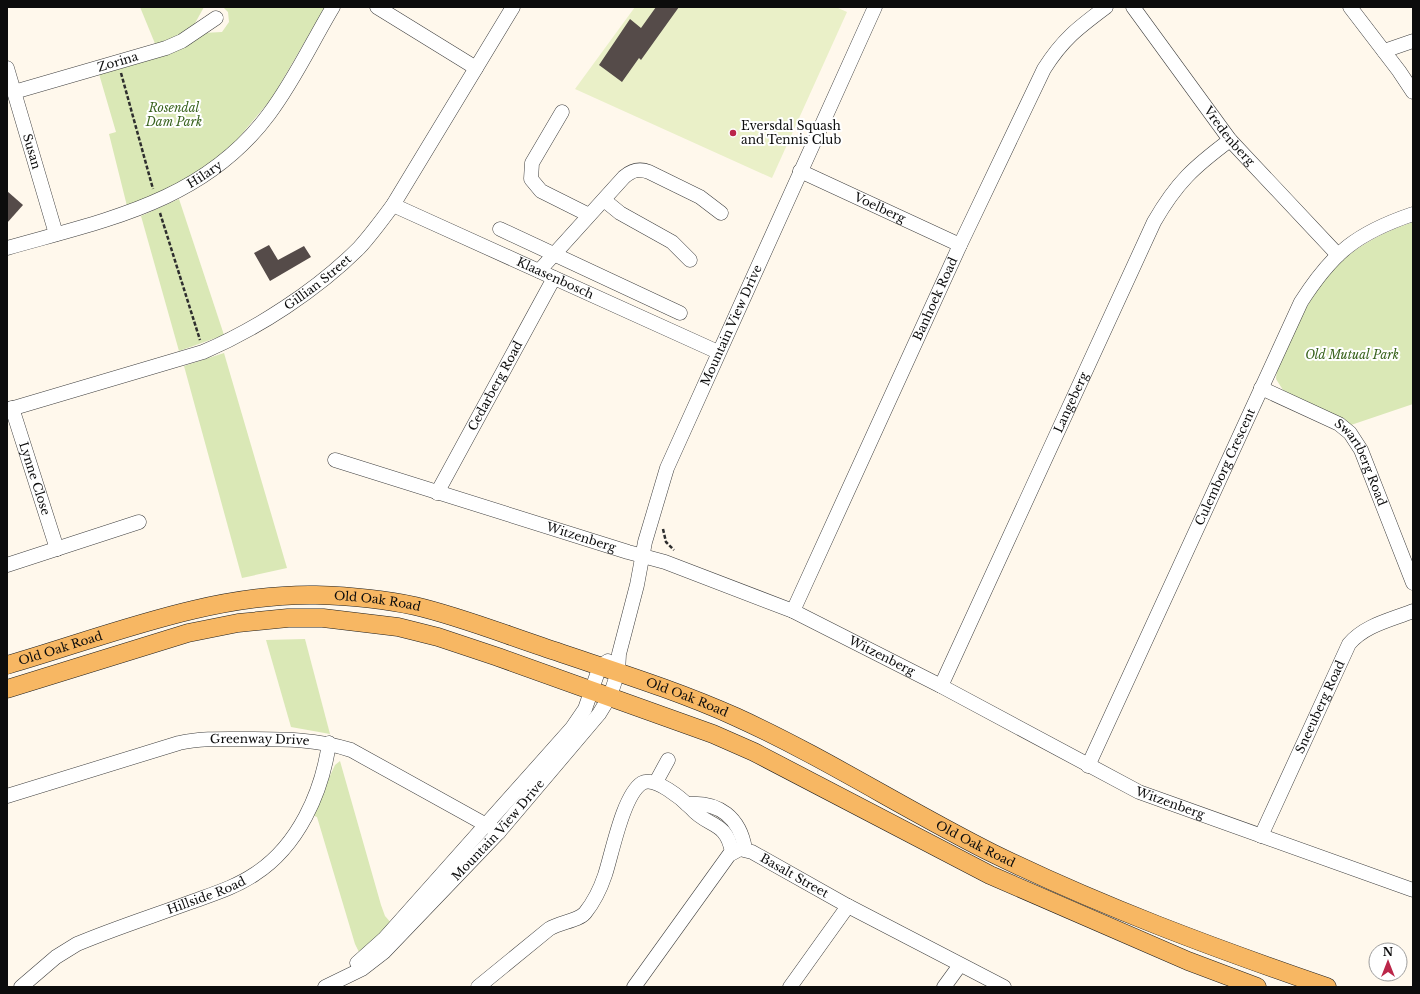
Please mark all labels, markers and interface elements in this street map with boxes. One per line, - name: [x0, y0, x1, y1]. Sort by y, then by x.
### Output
- street label: Zorina: [95, 48, 140, 75]
- park label: Rosendal Dam Park: [145, 100, 202, 129]
- street label: Vredenberg: [1200, 102, 1259, 169]
- place label: Eversdal Squash and Tennis Club: [741, 118, 841, 147]
- marker: Eversdal Squash and Tennis Club: [728, 128, 738, 138]
- street label: Susan: [20, 132, 44, 171]
- street label: Hilary: [184, 157, 225, 191]
- street label: Voelberg: [851, 189, 909, 226]
- street label: Gillian Street: [281, 251, 354, 313]
- street label: Klaasenbosch: [514, 254, 596, 302]
- street label: Banhoek Road: [909, 255, 960, 343]
- street label: Mountain View Drive: [697, 262, 765, 388]
- street label: Cedarberg Road: [464, 338, 525, 433]
- park label: Old Mutual Park: [1305, 347, 1399, 362]
- street label: Langeberg: [1050, 369, 1091, 435]
- street label: Culemborg Crescent: [1191, 406, 1258, 528]
- street label: Swartberg Road: [1332, 415, 1390, 508]
- street label: Lynne Close: [16, 440, 54, 517]
- street label: Witzenberg: [544, 519, 619, 555]
- street label: Old Oak Road: [334, 588, 422, 614]
- street label: Old Oak Road: [16, 628, 104, 668]
- street label: Witzenberg: [845, 632, 918, 679]
- street label: Sneeuberg Road: [1292, 658, 1348, 756]
- street label: Old Oak Road: [644, 674, 731, 720]
- street label: Greenway Drive: [210, 731, 310, 748]
- street label: Mountain View Drive: [448, 776, 547, 884]
- street label: Witzenberg: [1133, 783, 1208, 822]
- street label: Old Oak Road: [933, 817, 1018, 870]
- street label: Basalt Street: [758, 850, 832, 901]
- street label: Hillside Road: [165, 873, 248, 917]
- north arrow: [1368, 942, 1408, 982]
- text: N: [1383, 945, 1394, 959]

